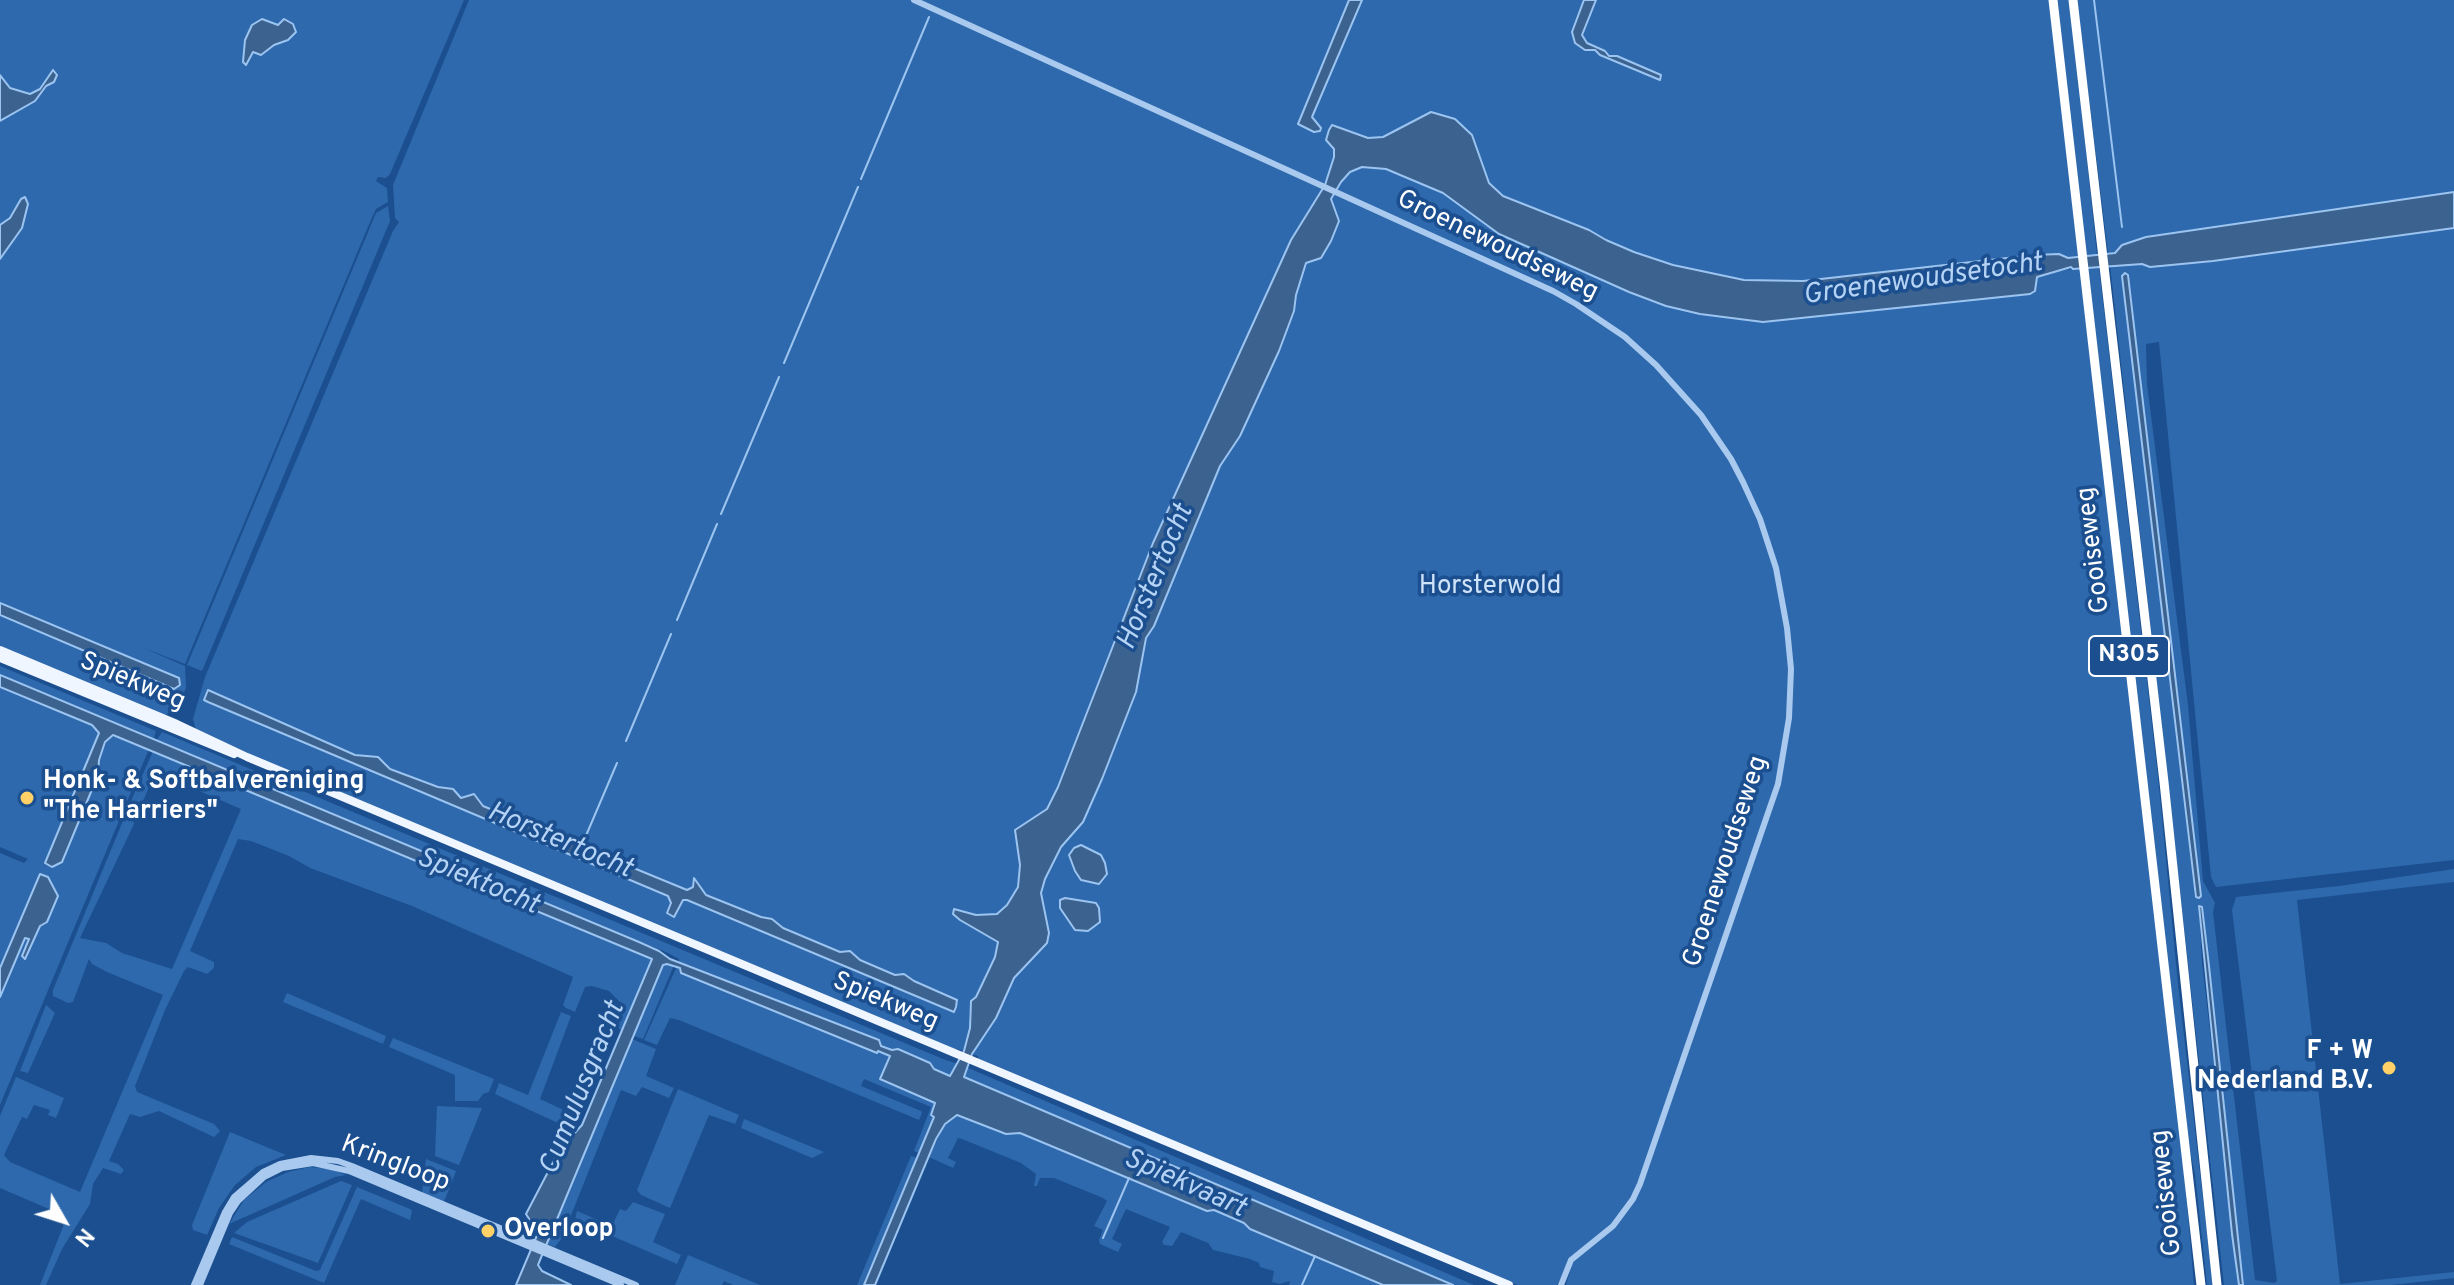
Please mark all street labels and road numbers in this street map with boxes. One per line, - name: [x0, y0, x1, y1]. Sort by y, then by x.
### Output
- street label: Groenewoudseweg: [1391, 185, 1603, 309]
- street label: Gooiseweg: [2072, 485, 2118, 615]
- road number: N305: [2089, 636, 2169, 676]
- street label: Spiekweg: [74, 647, 190, 719]
- street label: Groenewoudseweg: [1678, 752, 1776, 972]
- street label: Spiekweg: [827, 967, 943, 1039]
- street label: Gooiseweg: [2146, 1128, 2190, 1258]
- street label: Kringloop: [336, 1130, 454, 1200]

